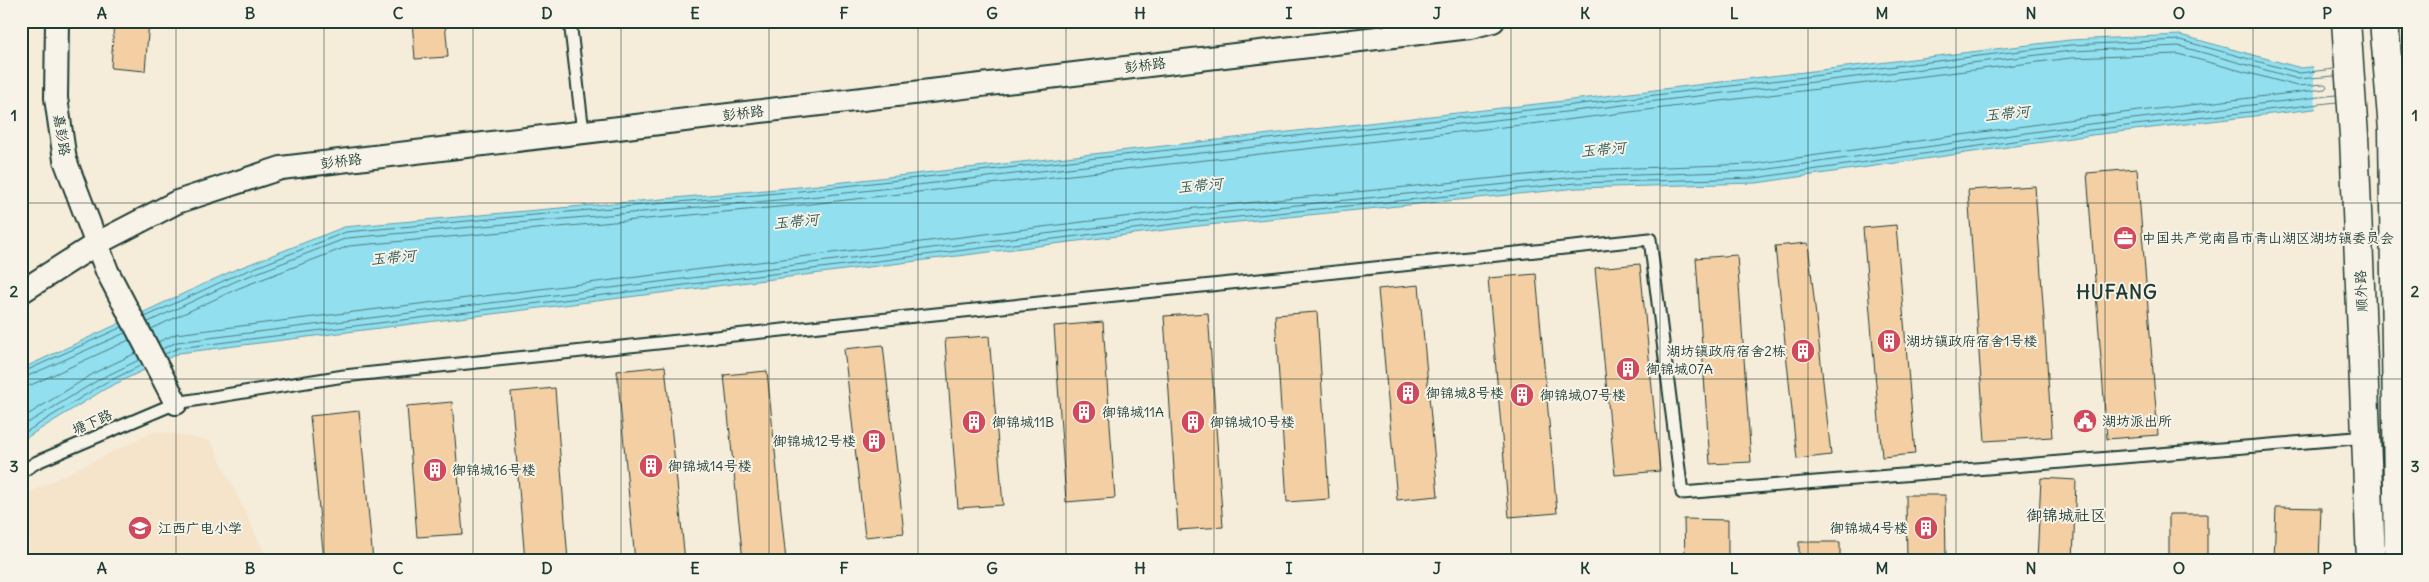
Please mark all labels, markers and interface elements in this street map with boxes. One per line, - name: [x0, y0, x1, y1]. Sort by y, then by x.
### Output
- text: A: [97, 3, 107, 23]
- text: B: [245, 3, 256, 23]
- text: C: [393, 3, 404, 23]
- text: D: [541, 3, 553, 23]
- text: E: [690, 3, 700, 23]
- text: F: [839, 3, 849, 23]
- text: G: [986, 3, 998, 23]
- text: H: [1134, 3, 1146, 23]
- text: I: [1286, 3, 1293, 23]
- text: J: [1433, 3, 1442, 23]
- text: K: [1580, 3, 1590, 23]
- text: L: [1730, 3, 1739, 23]
- text: M: [1876, 3, 1889, 23]
- text: N: [2025, 3, 2037, 23]
- text: O: [2173, 3, 2185, 23]
- text: P: [2322, 3, 2332, 23]
- street label: 彭桥路: [1123, 54, 1167, 76]
- water label: 玉带河: [1984, 101, 2033, 124]
- street label: 彭桥路: [721, 102, 765, 124]
- text: 1: [11, 105, 17, 125]
- text: 1: [2412, 105, 2418, 125]
- street label: 嘉彭路: [50, 113, 74, 157]
- water label: 玉带河: [1580, 137, 1629, 160]
- street label: 彭桥路: [319, 150, 363, 172]
- water label: 玉带河: [1177, 173, 1226, 196]
- water label: 玉带河: [773, 209, 822, 232]
- office icon: 中国共产党南昌市青山湖区湖坊镇委员会: [2112, 225, 2138, 251]
- place label: 中国共产党南昌市青山湖区湖坊镇委员会: [2142, 229, 2394, 247]
- water label: 玉带河: [370, 245, 419, 268]
- street label: 顺外路: [2351, 270, 2371, 312]
- district label: HUFANG: [2076, 280, 2158, 304]
- text: 2: [10, 281, 19, 301]
- text: 2: [2411, 281, 2420, 301]
- building icon: 湖坊镇政府宿舍1号楼: [1876, 328, 1902, 354]
- place label: 湖坊镇政府宿舍1号楼: [1906, 332, 2038, 350]
- building icon: 湖坊镇政府宿舍2栋: [1790, 338, 1816, 364]
- place label: 湖坊镇政府宿舍2栋: [1666, 342, 1786, 360]
- building icon: 御锦城07A: [1615, 356, 1641, 382]
- place label: 御锦城07A: [1646, 360, 1713, 378]
- building icon: 御锦城8号楼: [1395, 380, 1421, 406]
- building icon: 御锦城07号楼: [1509, 382, 1535, 408]
- place label: 御锦城8号楼: [1426, 384, 1504, 402]
- place label: 御锦城07号楼: [1540, 386, 1626, 404]
- building icon: 御锦城11A: [1071, 399, 1097, 425]
- place label: 御锦城11A: [1102, 403, 1164, 421]
- street label: 塘下路: [69, 405, 115, 439]
- public building icon: 湖坊派出所: [2072, 408, 2098, 434]
- building icon: 御锦城11B: [961, 409, 987, 435]
- building icon: 御锦城10号楼: [1180, 409, 1206, 435]
- place label: 湖坊派出所: [2102, 412, 2172, 430]
- place label: 御锦城11B: [992, 413, 1054, 431]
- place label: 御锦城10号楼: [1210, 413, 1295, 431]
- building icon: 御锦城12号楼: [861, 428, 887, 454]
- place label: 御锦城12号楼: [773, 432, 856, 450]
- building icon: 御锦城14号楼: [638, 453, 664, 479]
- text: 3: [9, 456, 19, 476]
- text: 3: [2410, 456, 2420, 476]
- building icon: 御锦城16号楼: [422, 457, 448, 483]
- place label: 御锦城14号楼: [668, 457, 752, 475]
- place label: 御锦城16号楼: [452, 461, 536, 479]
- district label: 御锦城社区: [2026, 505, 2106, 525]
- school or university icon: 江西广电小学: [127, 515, 153, 541]
- building icon: 御锦城4号楼: [1913, 515, 1939, 541]
- place label: 江西广电小学: [158, 519, 242, 537]
- place label: 御锦城4号楼: [1830, 519, 1908, 537]
- text: A: [97, 558, 107, 578]
- text: B: [245, 558, 256, 578]
- text: C: [393, 558, 404, 578]
- text: D: [541, 558, 553, 578]
- text: E: [690, 558, 700, 578]
- text: F: [839, 558, 849, 578]
- text: G: [986, 558, 998, 578]
- text: H: [1134, 558, 1146, 578]
- text: I: [1286, 558, 1293, 578]
- text: J: [1433, 558, 1442, 578]
- text: K: [1580, 558, 1590, 578]
- text: L: [1730, 558, 1739, 578]
- text: M: [1876, 558, 1889, 578]
- text: N: [2025, 558, 2037, 578]
- text: O: [2173, 558, 2185, 578]
- text: P: [2322, 558, 2332, 578]

